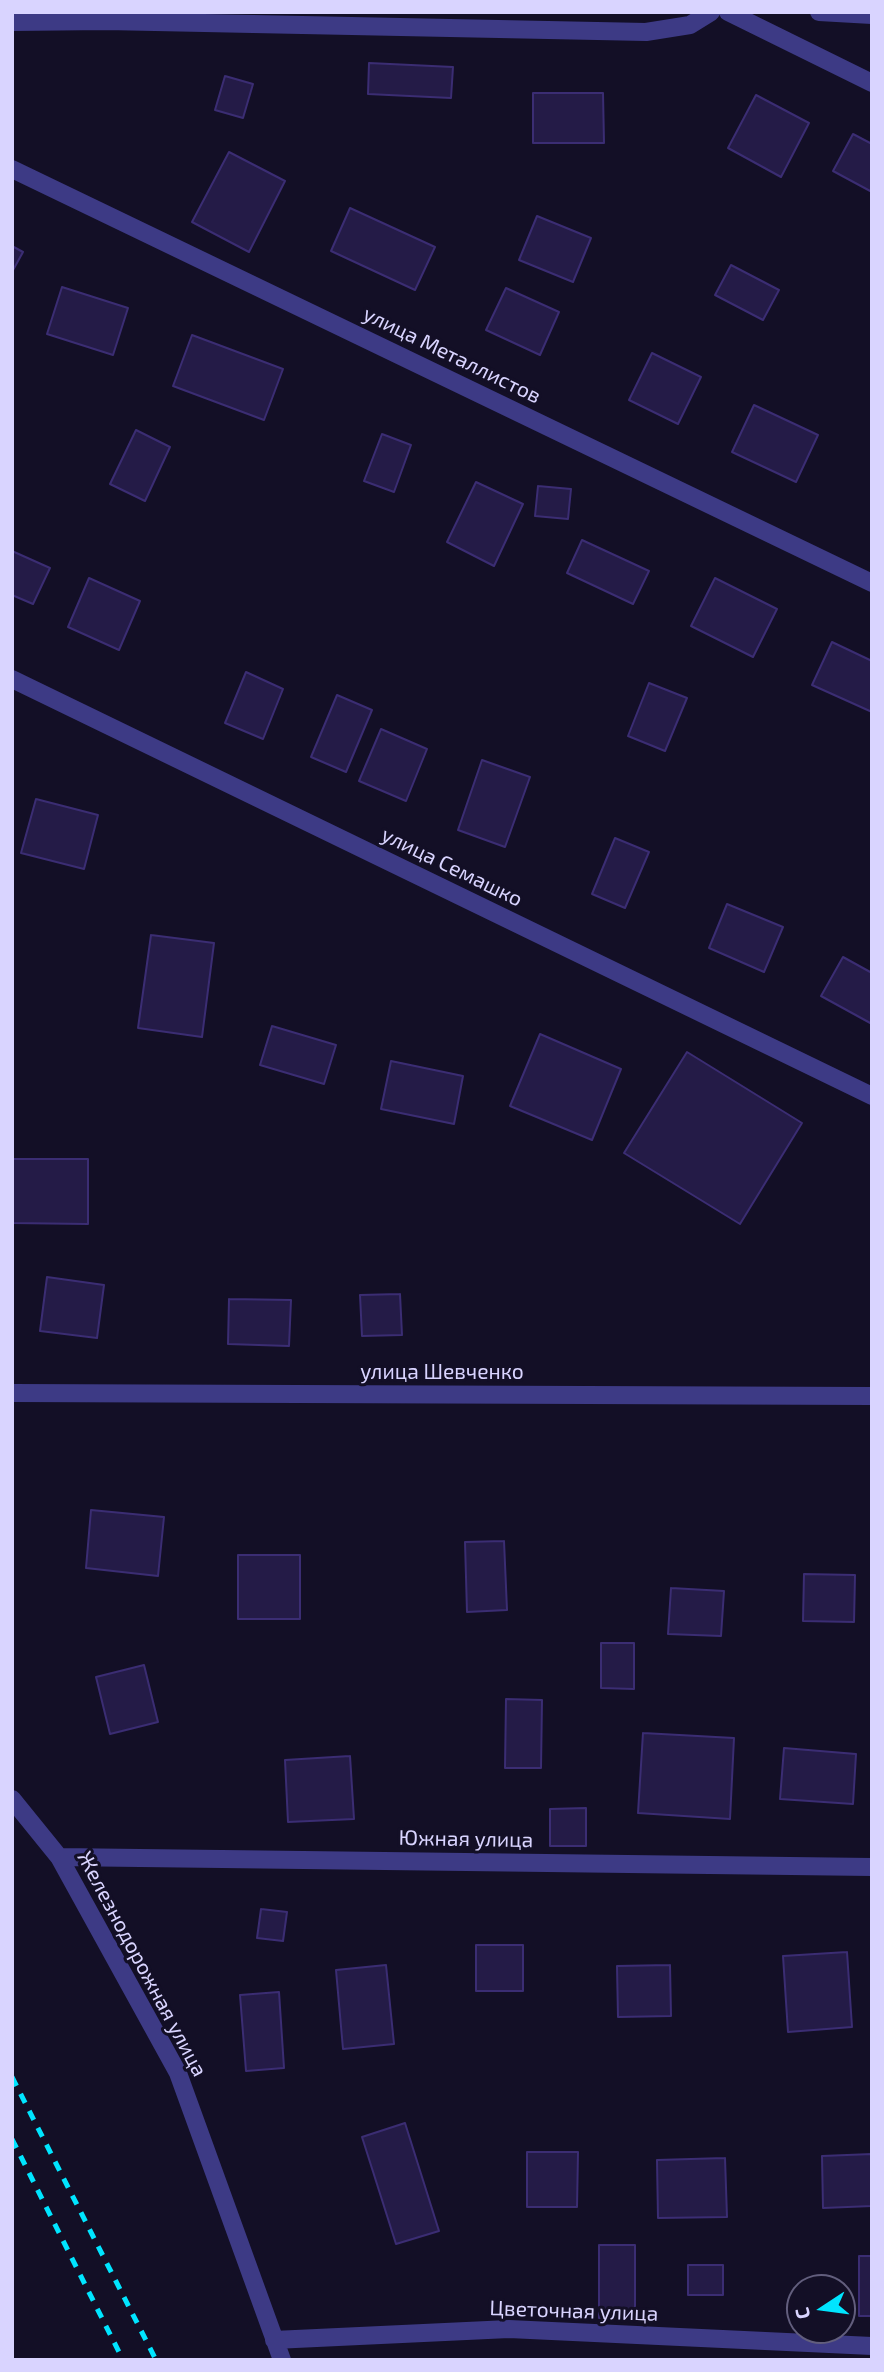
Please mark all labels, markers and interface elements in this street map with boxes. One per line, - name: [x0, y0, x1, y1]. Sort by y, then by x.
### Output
- street label: улица Металлистов: [359, 301, 545, 409]
- street label: улица Семашко: [377, 822, 527, 912]
- street label: улица Шевченко: [360, 1359, 524, 1385]
- street label: Южная улица: [398, 1825, 534, 1853]
- street label: Железнодорожная улица: [72, 1847, 212, 2081]
- north arrow: [786, 2274, 856, 2344]
- street label: Цветочная улица: [489, 2295, 659, 2327]
- text: С: [790, 2305, 814, 2321]

